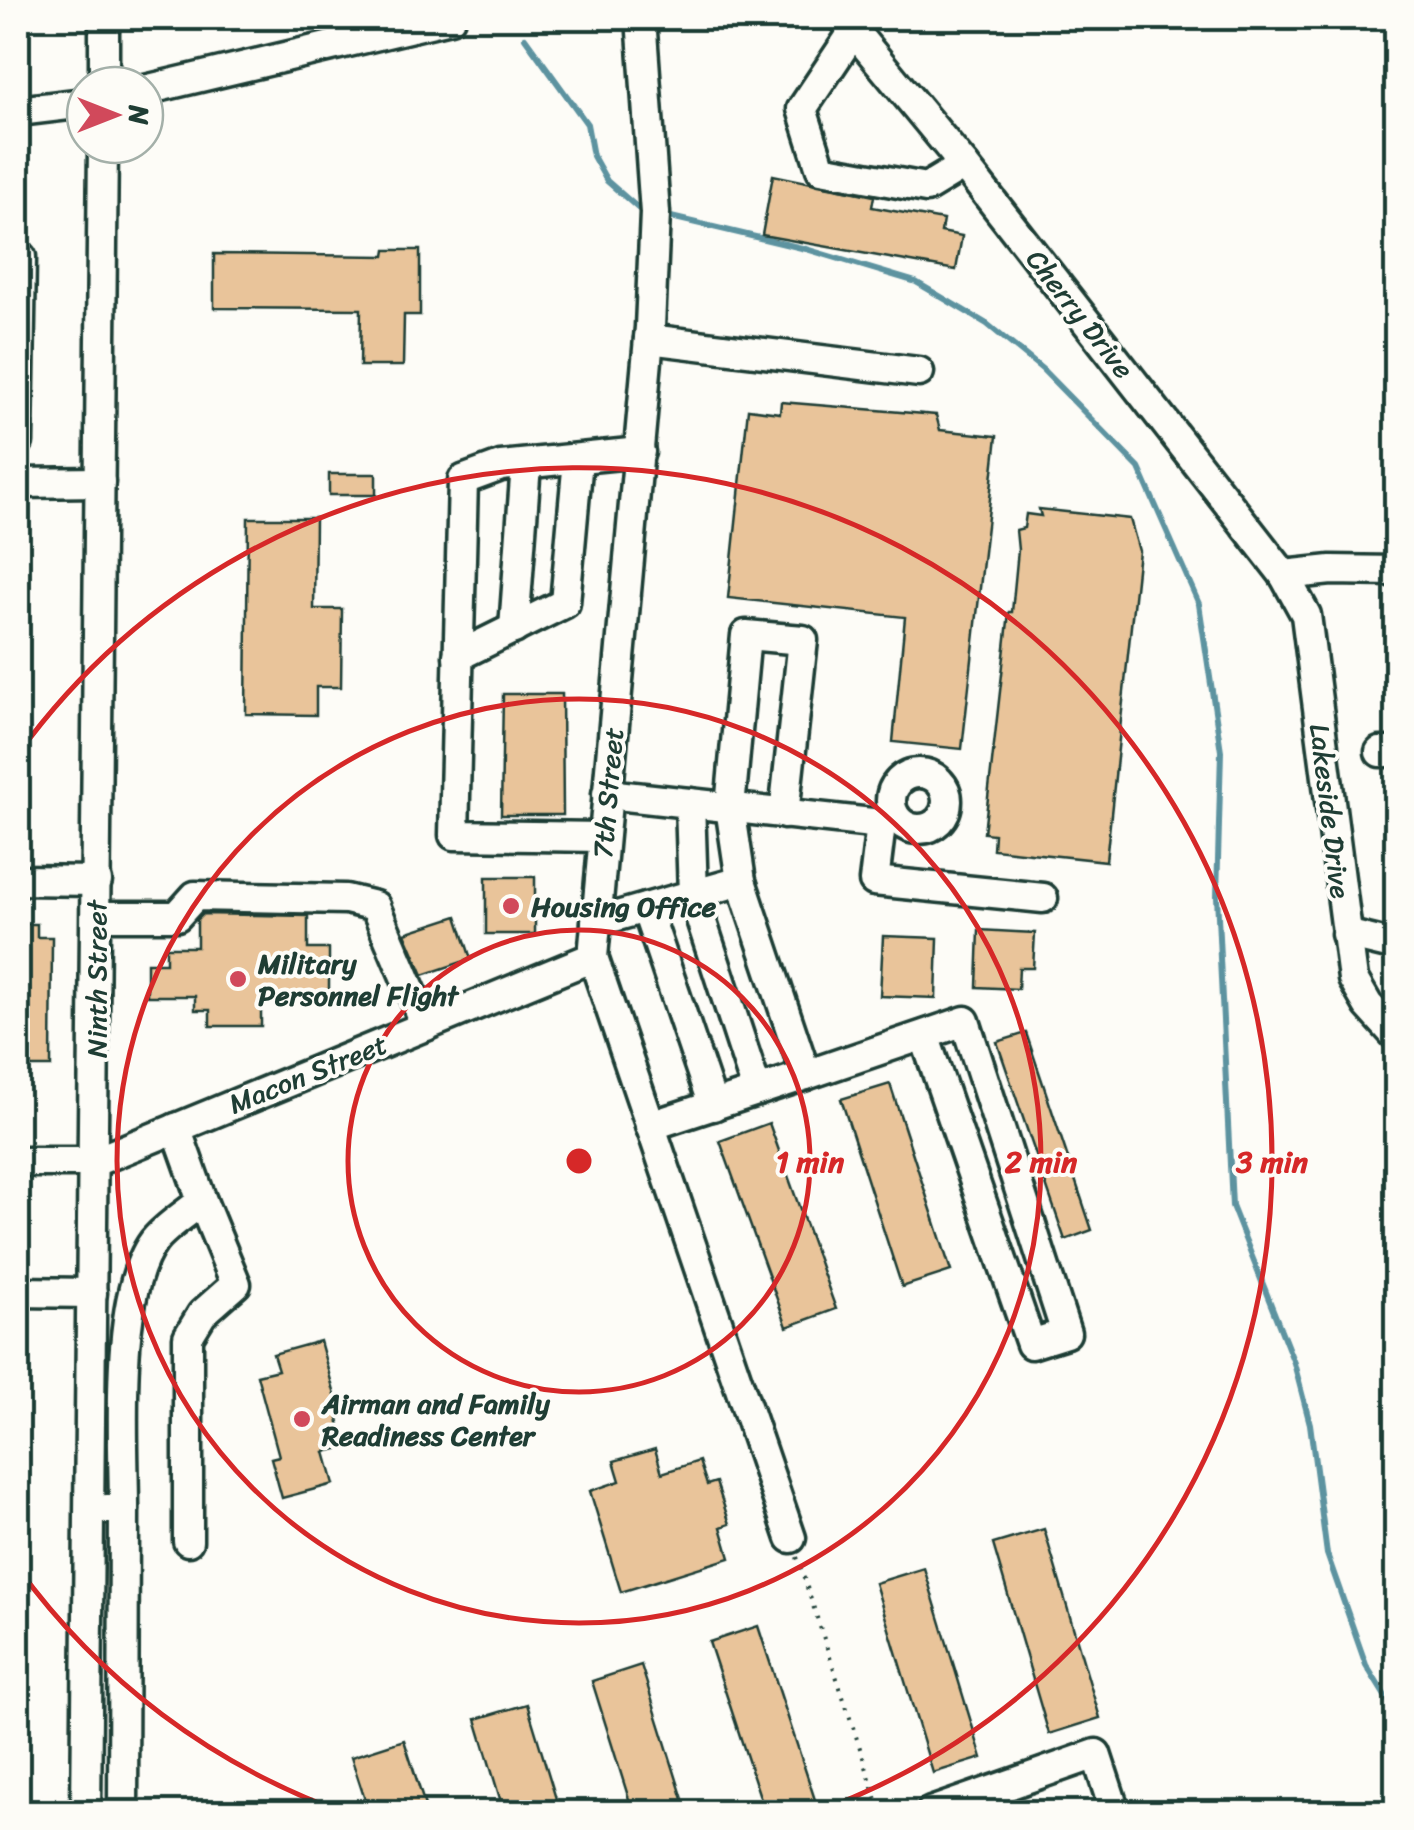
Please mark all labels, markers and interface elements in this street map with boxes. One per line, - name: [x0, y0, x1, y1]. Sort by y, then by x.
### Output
- north arrow: [65, 65, 165, 165]
- text: N: [115, 104, 164, 125]
- street label: Cherry Drive: [1013, 238, 1147, 390]
- street label: Lakeside Drive: [1295, 721, 1365, 901]
- street label: 7th Street: [578, 725, 638, 861]
- place label: Housing Office: [531, 882, 717, 931]
- marker: Housing Office: [500, 895, 522, 917]
- street label: Ninth Street: [72, 898, 121, 1058]
- place label: Military Personnel Flight: [257, 939, 460, 1020]
- marker: Military Personnel Flight: [227, 968, 249, 990]
- street label: Macon Street: [221, 1020, 395, 1128]
- text: 1 min: [776, 1135, 845, 1189]
- text: 2 min: [1005, 1135, 1078, 1189]
- text: 3 min: [1235, 1135, 1309, 1189]
- centre of rings: [561, 1143, 597, 1179]
- place label: Airman and Family Readiness Center: [321, 1379, 551, 1460]
- marker: Airman and Family Readiness Center: [291, 1408, 313, 1430]

